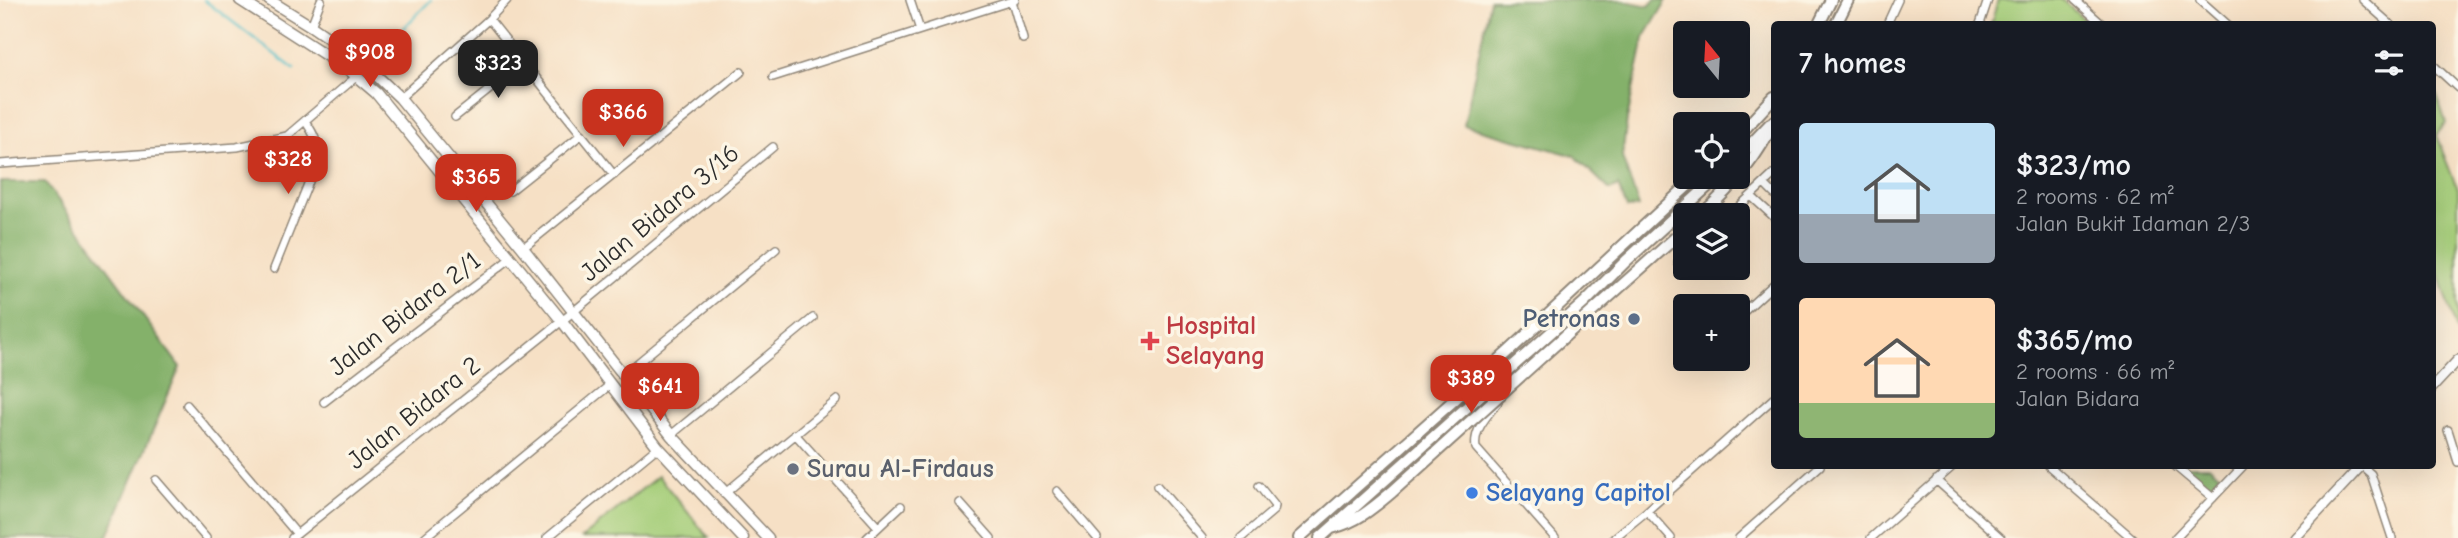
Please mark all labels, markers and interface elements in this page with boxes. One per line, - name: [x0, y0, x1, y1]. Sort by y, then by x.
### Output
- north arrow: [1673, 21, 1750, 98]
- map controls: [1673, 21, 1750, 371]
- pin: $908: [329, 29, 411, 89]
- text: $908: [345, 38, 395, 65]
- pin: $323: [457, 41, 539, 100]
- icon: filters: [2370, 44, 2408, 82]
- text: 7 homes: [1799, 46, 1906, 81]
- text: $323: [474, 49, 522, 76]
- pin: $366: [582, 90, 664, 149]
- text: $366: [598, 98, 648, 125]
- button: locate: [1673, 112, 1750, 189]
- pin: $328: [247, 136, 329, 196]
- street label: Jalan Bidara 3/16: [575, 138, 745, 288]
- text: $328: [264, 145, 312, 172]
- text: $323/mo: [2016, 148, 2131, 183]
- icon: home: [1855, 151, 1939, 235]
- pin: $365: [435, 154, 517, 214]
- text: $365: [451, 163, 501, 190]
- text: 2 rooms · 62 m²: [2016, 183, 2174, 210]
- button: layers: [1673, 203, 1750, 280]
- text: Jalan Bukit Idaman 2/3: [2016, 210, 2250, 237]
- street label: Jalan Bidara 2/1: [323, 246, 487, 382]
- button: +: [1673, 294, 1750, 371]
- place label: Petronas: [1522, 304, 1620, 334]
- place label: Hospital Selayang: [1166, 311, 1265, 371]
- marker: Petronas: [1626, 311, 1642, 327]
- text: $365/mo: [2016, 323, 2133, 358]
- icon: home: [1855, 326, 1939, 410]
- marker: Hospital Selayang: [1140, 331, 1160, 351]
- street label: Jalan Bidara 2: [342, 350, 486, 476]
- pin: $389: [1430, 356, 1512, 415]
- text: 2 rooms · 66 m²: [2016, 358, 2174, 385]
- pin: $641: [619, 364, 701, 423]
- text: $389: [1447, 364, 1496, 391]
- text: $641: [637, 372, 683, 399]
- text: Jalan Bidara: [2016, 385, 2140, 412]
- place label: Surau Al-Firdaus: [807, 454, 994, 484]
- marker: Surau Al-Firdaus: [785, 461, 801, 477]
- place label: Selayang Capitol: [1486, 478, 1671, 508]
- marker: Selayang Capitol: [1464, 485, 1480, 501]

